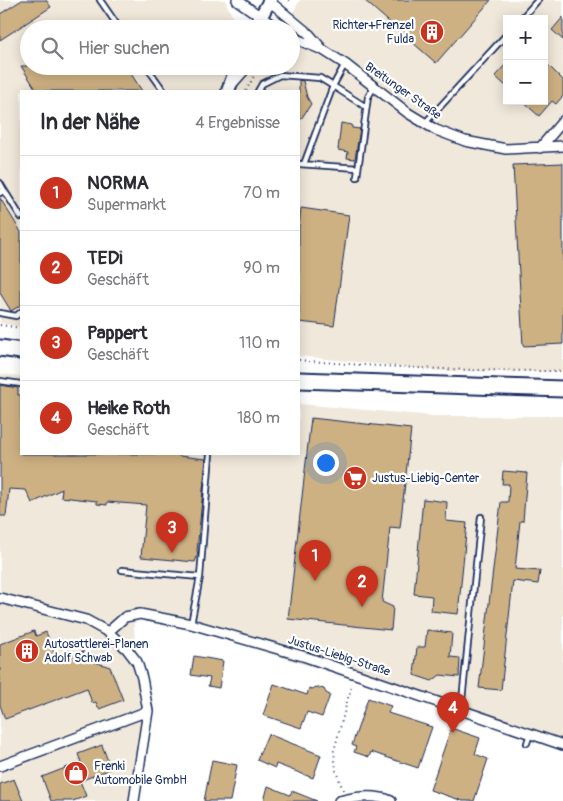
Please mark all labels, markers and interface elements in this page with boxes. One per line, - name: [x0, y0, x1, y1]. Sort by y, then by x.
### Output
- map controls: [503, 15, 548, 105]
- button: +: [503, 15, 548, 60]
- place label: Richter+Frenzel Fulda: [333, 18, 414, 47]
- building icon: Richter+Frenzel Fulda: [419, 19, 445, 45]
- search box: [20, 20, 300, 75]
- icon: search: [38, 34, 66, 62]
- text: Hier suchen: [78, 36, 170, 60]
- street label: Breitunger Straße: [362, 59, 444, 123]
- button: −: [503, 60, 548, 105]
- text: In der Nähe: [40, 109, 140, 136]
- text: 4 Ergebnisse: [195, 113, 280, 133]
- text: NORMA: [87, 171, 149, 195]
- text: 1: [53, 183, 59, 203]
- text: 70 m: [243, 183, 280, 203]
- text: Supermarkt: [87, 195, 166, 215]
- text: TEDi: [87, 246, 123, 270]
- text: 2: [52, 258, 60, 278]
- text: 90 m: [243, 258, 280, 278]
- text: Geschäft: [87, 270, 149, 290]
- text: Pappert: [87, 321, 147, 345]
- text: 3: [52, 333, 60, 353]
- text: 110 m: [239, 333, 280, 353]
- text: Geschäft: [87, 345, 149, 365]
- text: Heike Roth: [87, 396, 170, 420]
- text: 4: [51, 408, 61, 428]
- text: 180 m: [237, 408, 280, 428]
- text: Geschäft: [87, 420, 149, 440]
- your location: [313, 450, 339, 476]
- supermarket icon: Justus-Liebig-Center: [342, 465, 368, 491]
- place label: Justus-Liebig-Center: [372, 471, 480, 486]
- pin: 3: [156, 512, 188, 553]
- pin: 1: [299, 540, 331, 581]
- pin: 2: [346, 566, 378, 607]
- street label: Justus-Liebig-Straße: [286, 632, 392, 680]
- place label: Autosattlerei-Planen Adolf Schwab: [44, 637, 149, 666]
- building icon: Autosattlerei-Planen Adolf Schwab: [14, 638, 40, 664]
- pin: 4: [437, 692, 469, 733]
- place label: Frenki Automobile GmbH: [94, 759, 187, 788]
- shop icon: Frenki Automobile GmbH: [63, 760, 89, 786]

